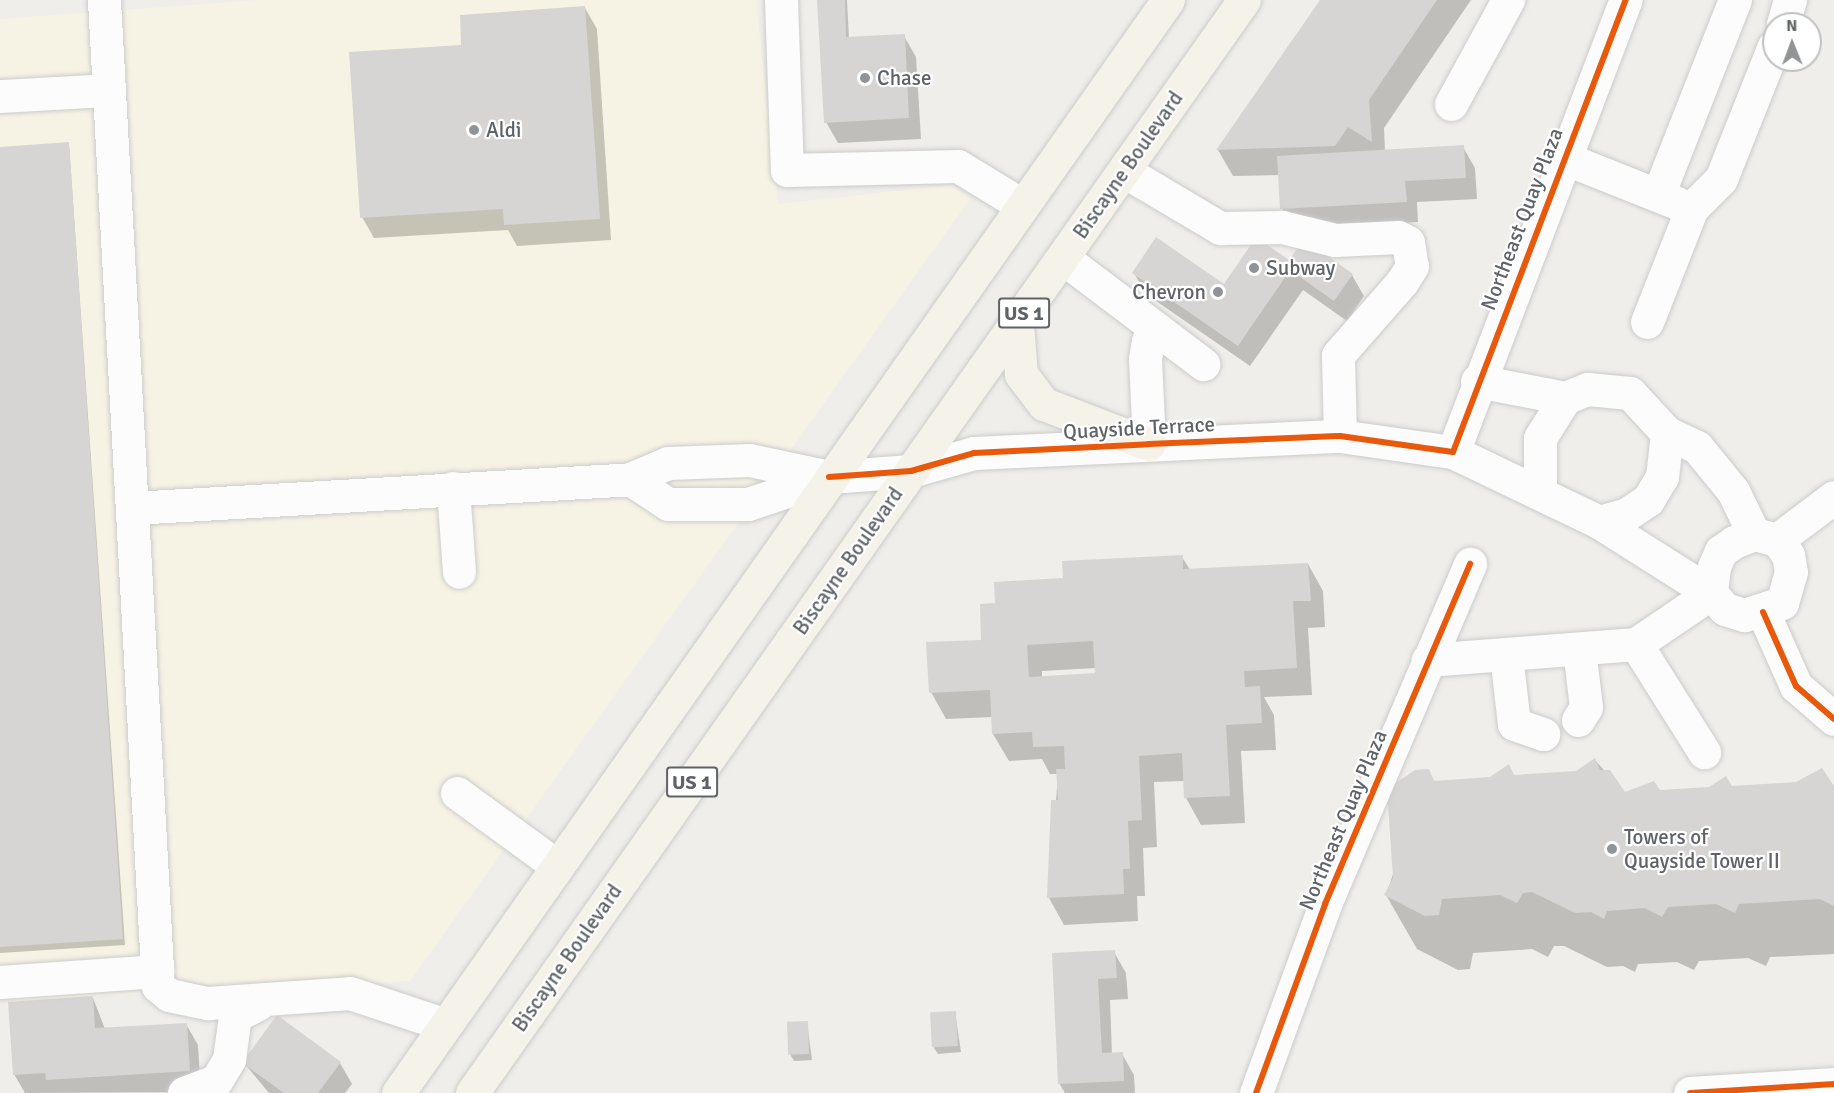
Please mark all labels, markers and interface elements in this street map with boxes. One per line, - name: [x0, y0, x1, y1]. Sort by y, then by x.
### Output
- north arrow: [1762, 12, 1822, 72]
- text: N: [1786, 16, 1797, 36]
- place label: Chase: [877, 65, 931, 91]
- marker: Chase: [858, 71, 872, 85]
- street label: Biscayne Boulevard: [1068, 86, 1188, 244]
- place label: Aldi: [486, 117, 521, 143]
- marker: Aldi: [467, 123, 481, 137]
- street label: Northeast Quay Plaza: [1476, 124, 1568, 314]
- place label: Subway: [1266, 255, 1335, 281]
- marker: Subway: [1247, 261, 1261, 275]
- place label: Chevron: [1132, 279, 1206, 305]
- marker: Chevron: [1211, 285, 1225, 299]
- road number: US 1: [997, 296, 1051, 330]
- street label: Quayside Terrace: [1063, 411, 1215, 445]
- street label: Biscayne Boulevard: [788, 482, 908, 640]
- street label: Northeast Quay Plaza: [1294, 726, 1392, 914]
- road number: US 1: [665, 765, 719, 799]
- place label: Towers of Quayside Tower II: [1624, 824, 1780, 874]
- marker: Towers of Quayside Tower II: [1605, 842, 1619, 856]
- street label: Biscayne Boulevard: [507, 879, 627, 1037]

